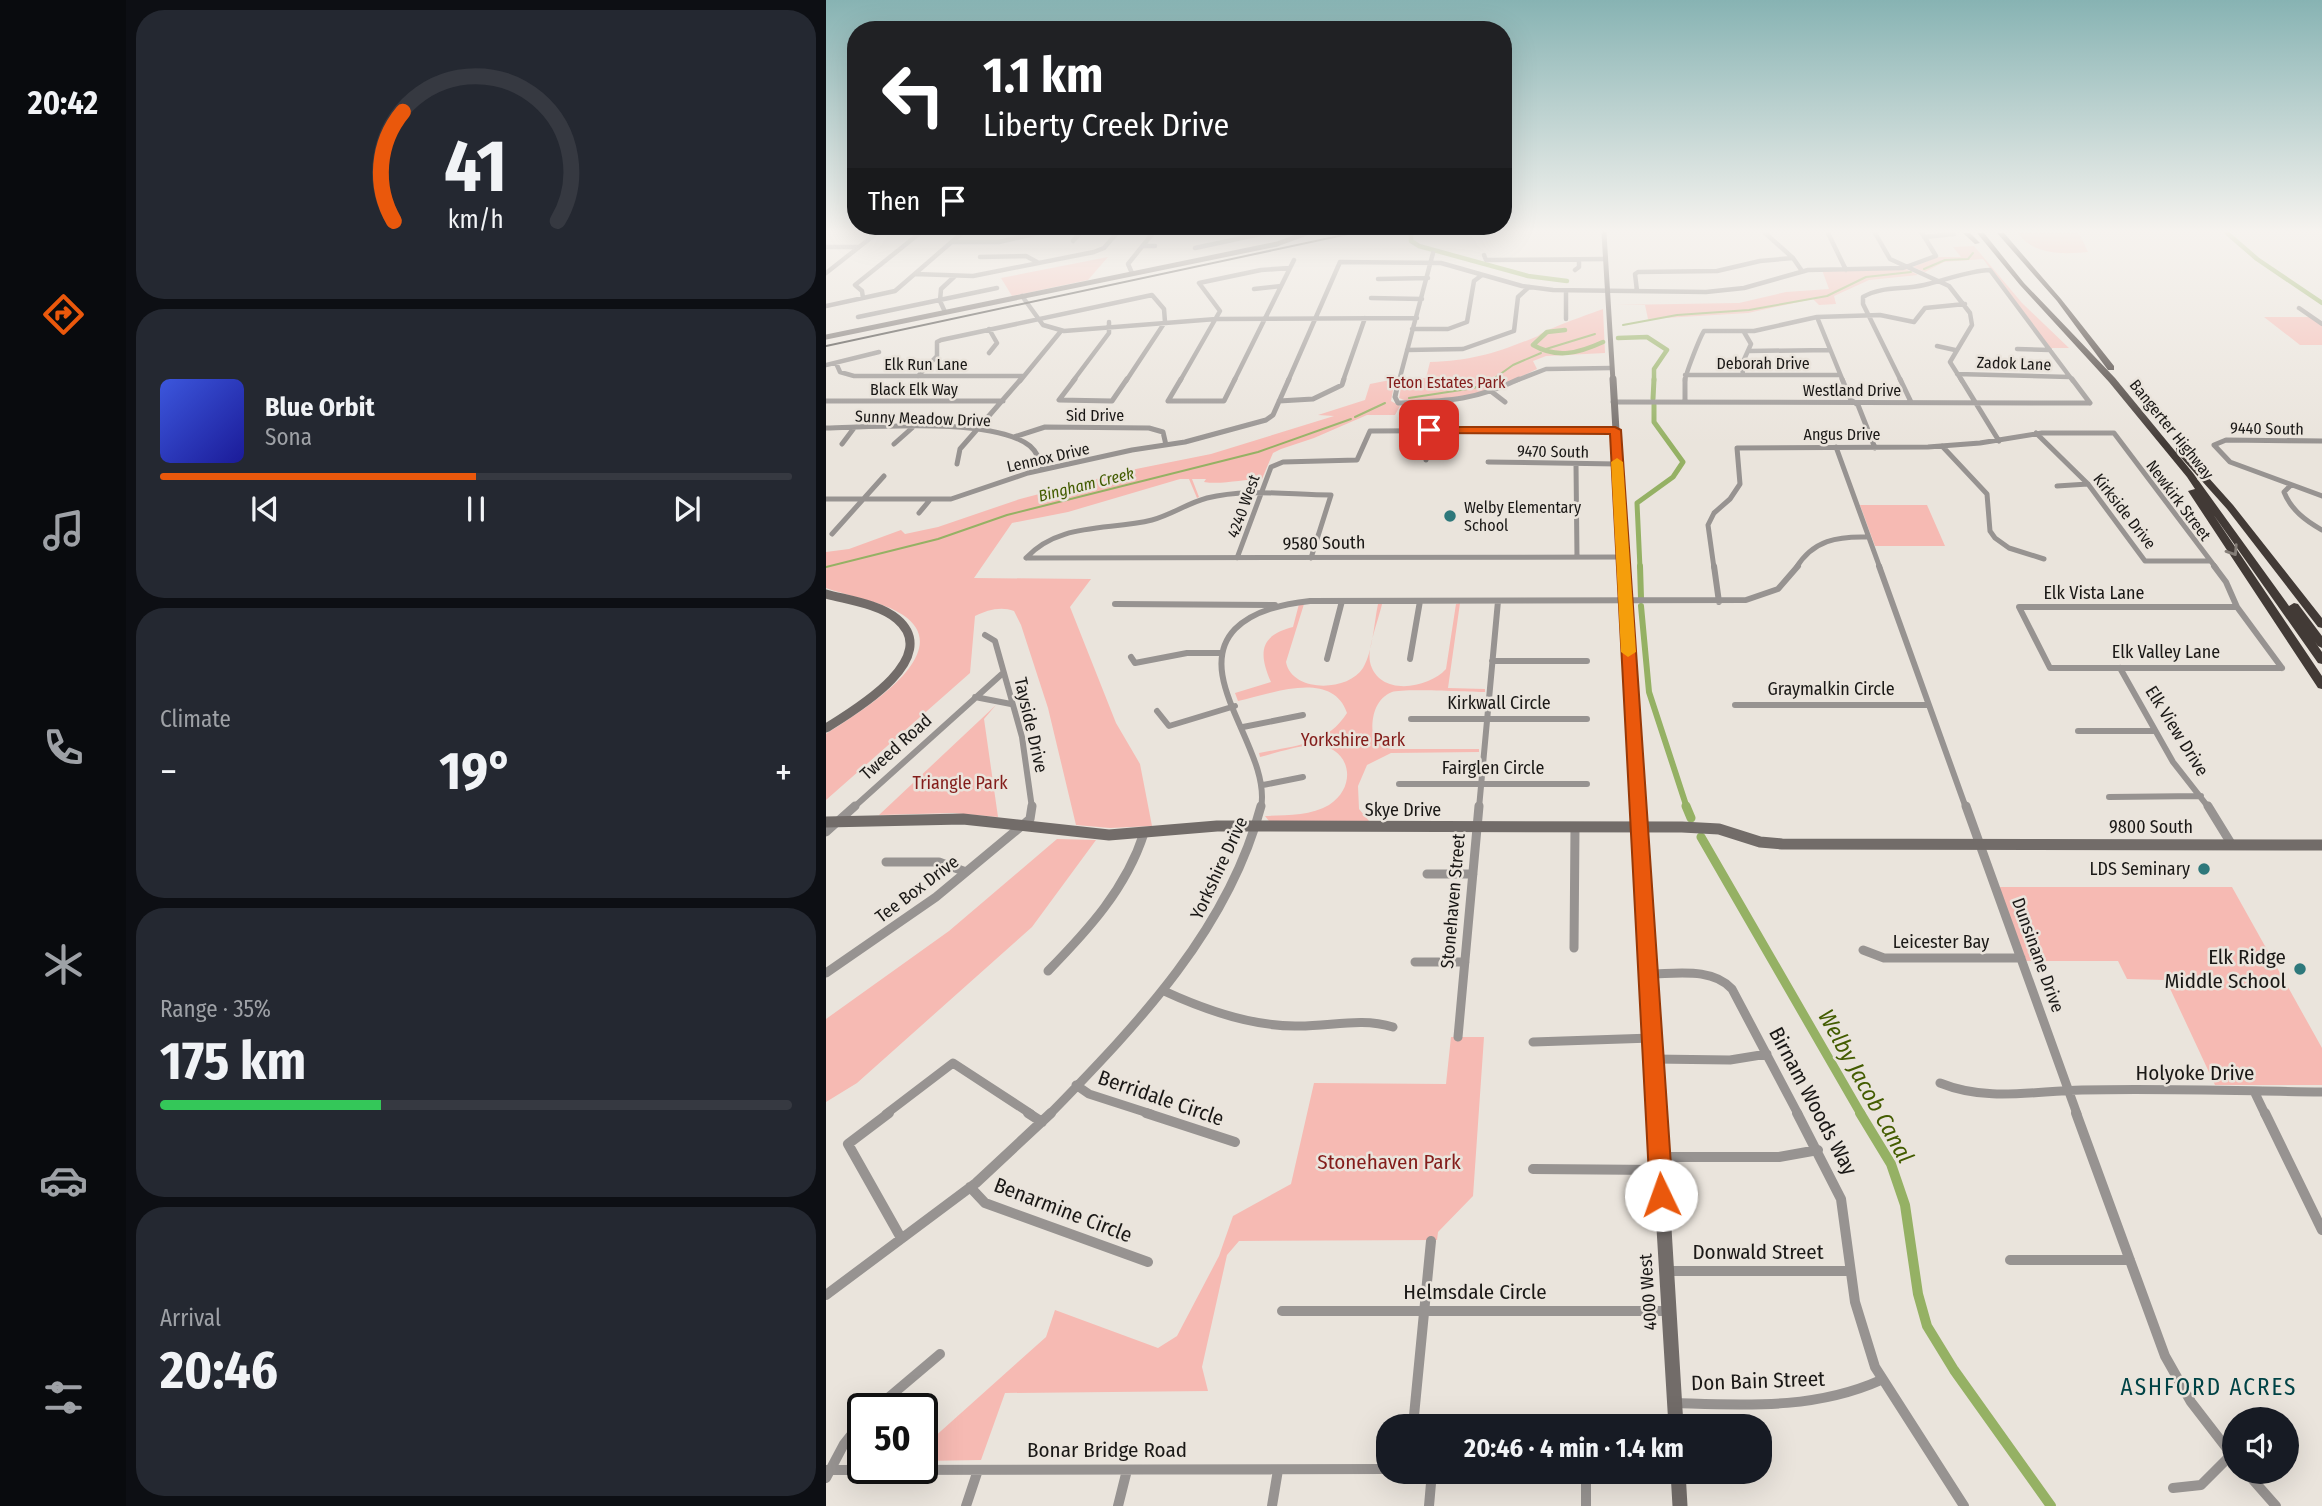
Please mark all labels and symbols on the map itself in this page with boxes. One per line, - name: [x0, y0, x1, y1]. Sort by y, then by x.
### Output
- street label: Zadok Lane: [1976, 353, 2052, 374]
- street label: Deborah Drive: [1716, 354, 1810, 373]
- street label: Elk Run Lane: [884, 355, 968, 374]
- park label: Teton Estates Park: [1386, 373, 1506, 392]
- street label: Bangerter Highway: [2126, 376, 2218, 484]
- street label: Black Elk Way: [870, 380, 959, 399]
- street label: Westland Drive: [1803, 381, 1901, 400]
- pin: [1399, 400, 1459, 460]
- street label: Sid Drive: [1066, 406, 1124, 425]
- street label: Sunny Meadow Drive: [855, 407, 991, 430]
- street label: 9440 South: [2230, 418, 2304, 439]
- street label: Angus Drive: [1803, 425, 1881, 444]
- street label: Lennox Drive: [1005, 439, 1091, 476]
- street label: 9470 South: [1517, 441, 1589, 462]
- street label: Newkirk Street: [2142, 456, 2215, 545]
- water label: Bingham Creek: [1036, 463, 1136, 506]
- street label: Kirkside Drive: [2089, 470, 2160, 553]
- street label: 4240 West: [1223, 471, 1264, 540]
- place label: Welby Elementary School: [1464, 498, 1582, 535]
- marker: Welby Elementary School: [1442, 508, 1458, 524]
- street label: 9580 South: [1282, 531, 1366, 555]
- one-way arrow: [2224, 543, 2237, 556]
- street label: Elk Vista Lane: [2044, 582, 2145, 604]
- street label: Elk Valley Lane: [2112, 641, 2220, 663]
- street label: Tayside Drive: [1009, 675, 1053, 775]
- street label: Graymalkin Circle: [1767, 678, 1895, 700]
- street label: Elk View Drive: [2141, 682, 2214, 780]
- street label: Kirkwall Circle: [1447, 692, 1551, 714]
- street label: Tweed Road: [856, 709, 936, 785]
- park label: Yorkshire Park: [1301, 729, 1406, 751]
- street label: Fairglen Circle: [1442, 757, 1544, 779]
- park label: Triangle Park: [912, 772, 1008, 794]
- street label: Skye Drive: [1365, 799, 1441, 821]
- street label: Yorkshire Drive: [1186, 813, 1252, 923]
- street label: 9800 South: [2109, 816, 2193, 838]
- street label: Stonehaven Street: [1436, 833, 1470, 969]
- street label: Tee Box Drive: [871, 850, 963, 927]
- place label: LDS Seminary: [2090, 858, 2190, 880]
- marker: LDS Seminary: [2196, 861, 2212, 877]
- street label: Dunsinane Drive: [2007, 895, 2069, 1016]
- street label: Leicester Bay: [1893, 931, 1989, 953]
- place label: Elk Ridge Middle School: [2164, 944, 2286, 994]
- marker: Elk Ridge Middle School: [2292, 961, 2308, 977]
- water label: Welby Jacob Canal: [1812, 1004, 1920, 1168]
- street label: Birnam Woods Way: [1763, 1023, 1863, 1180]
- street label: Holyoke Drive: [2136, 1060, 2254, 1086]
- street label: Berridale Circle: [1095, 1064, 1227, 1132]
- park label: Stonehaven Park: [1317, 1149, 1461, 1175]
- position arrow: [1624, 1158, 1698, 1232]
- street label: Benarmine Circle: [990, 1172, 1136, 1248]
- street label: Donwald Street: [1692, 1239, 1824, 1265]
- street label: 4000 West: [1634, 1253, 1662, 1331]
- street label: Helmsdale Circle: [1403, 1279, 1547, 1305]
- street label: Don Bain Street: [1691, 1366, 1826, 1396]
- district label: ASHFORD ACRES: [2121, 1373, 2297, 1401]
- speed limit sign: 50: [847, 1393, 938, 1484]
- street label: Bonar Bridge Road: [1027, 1437, 1187, 1463]

